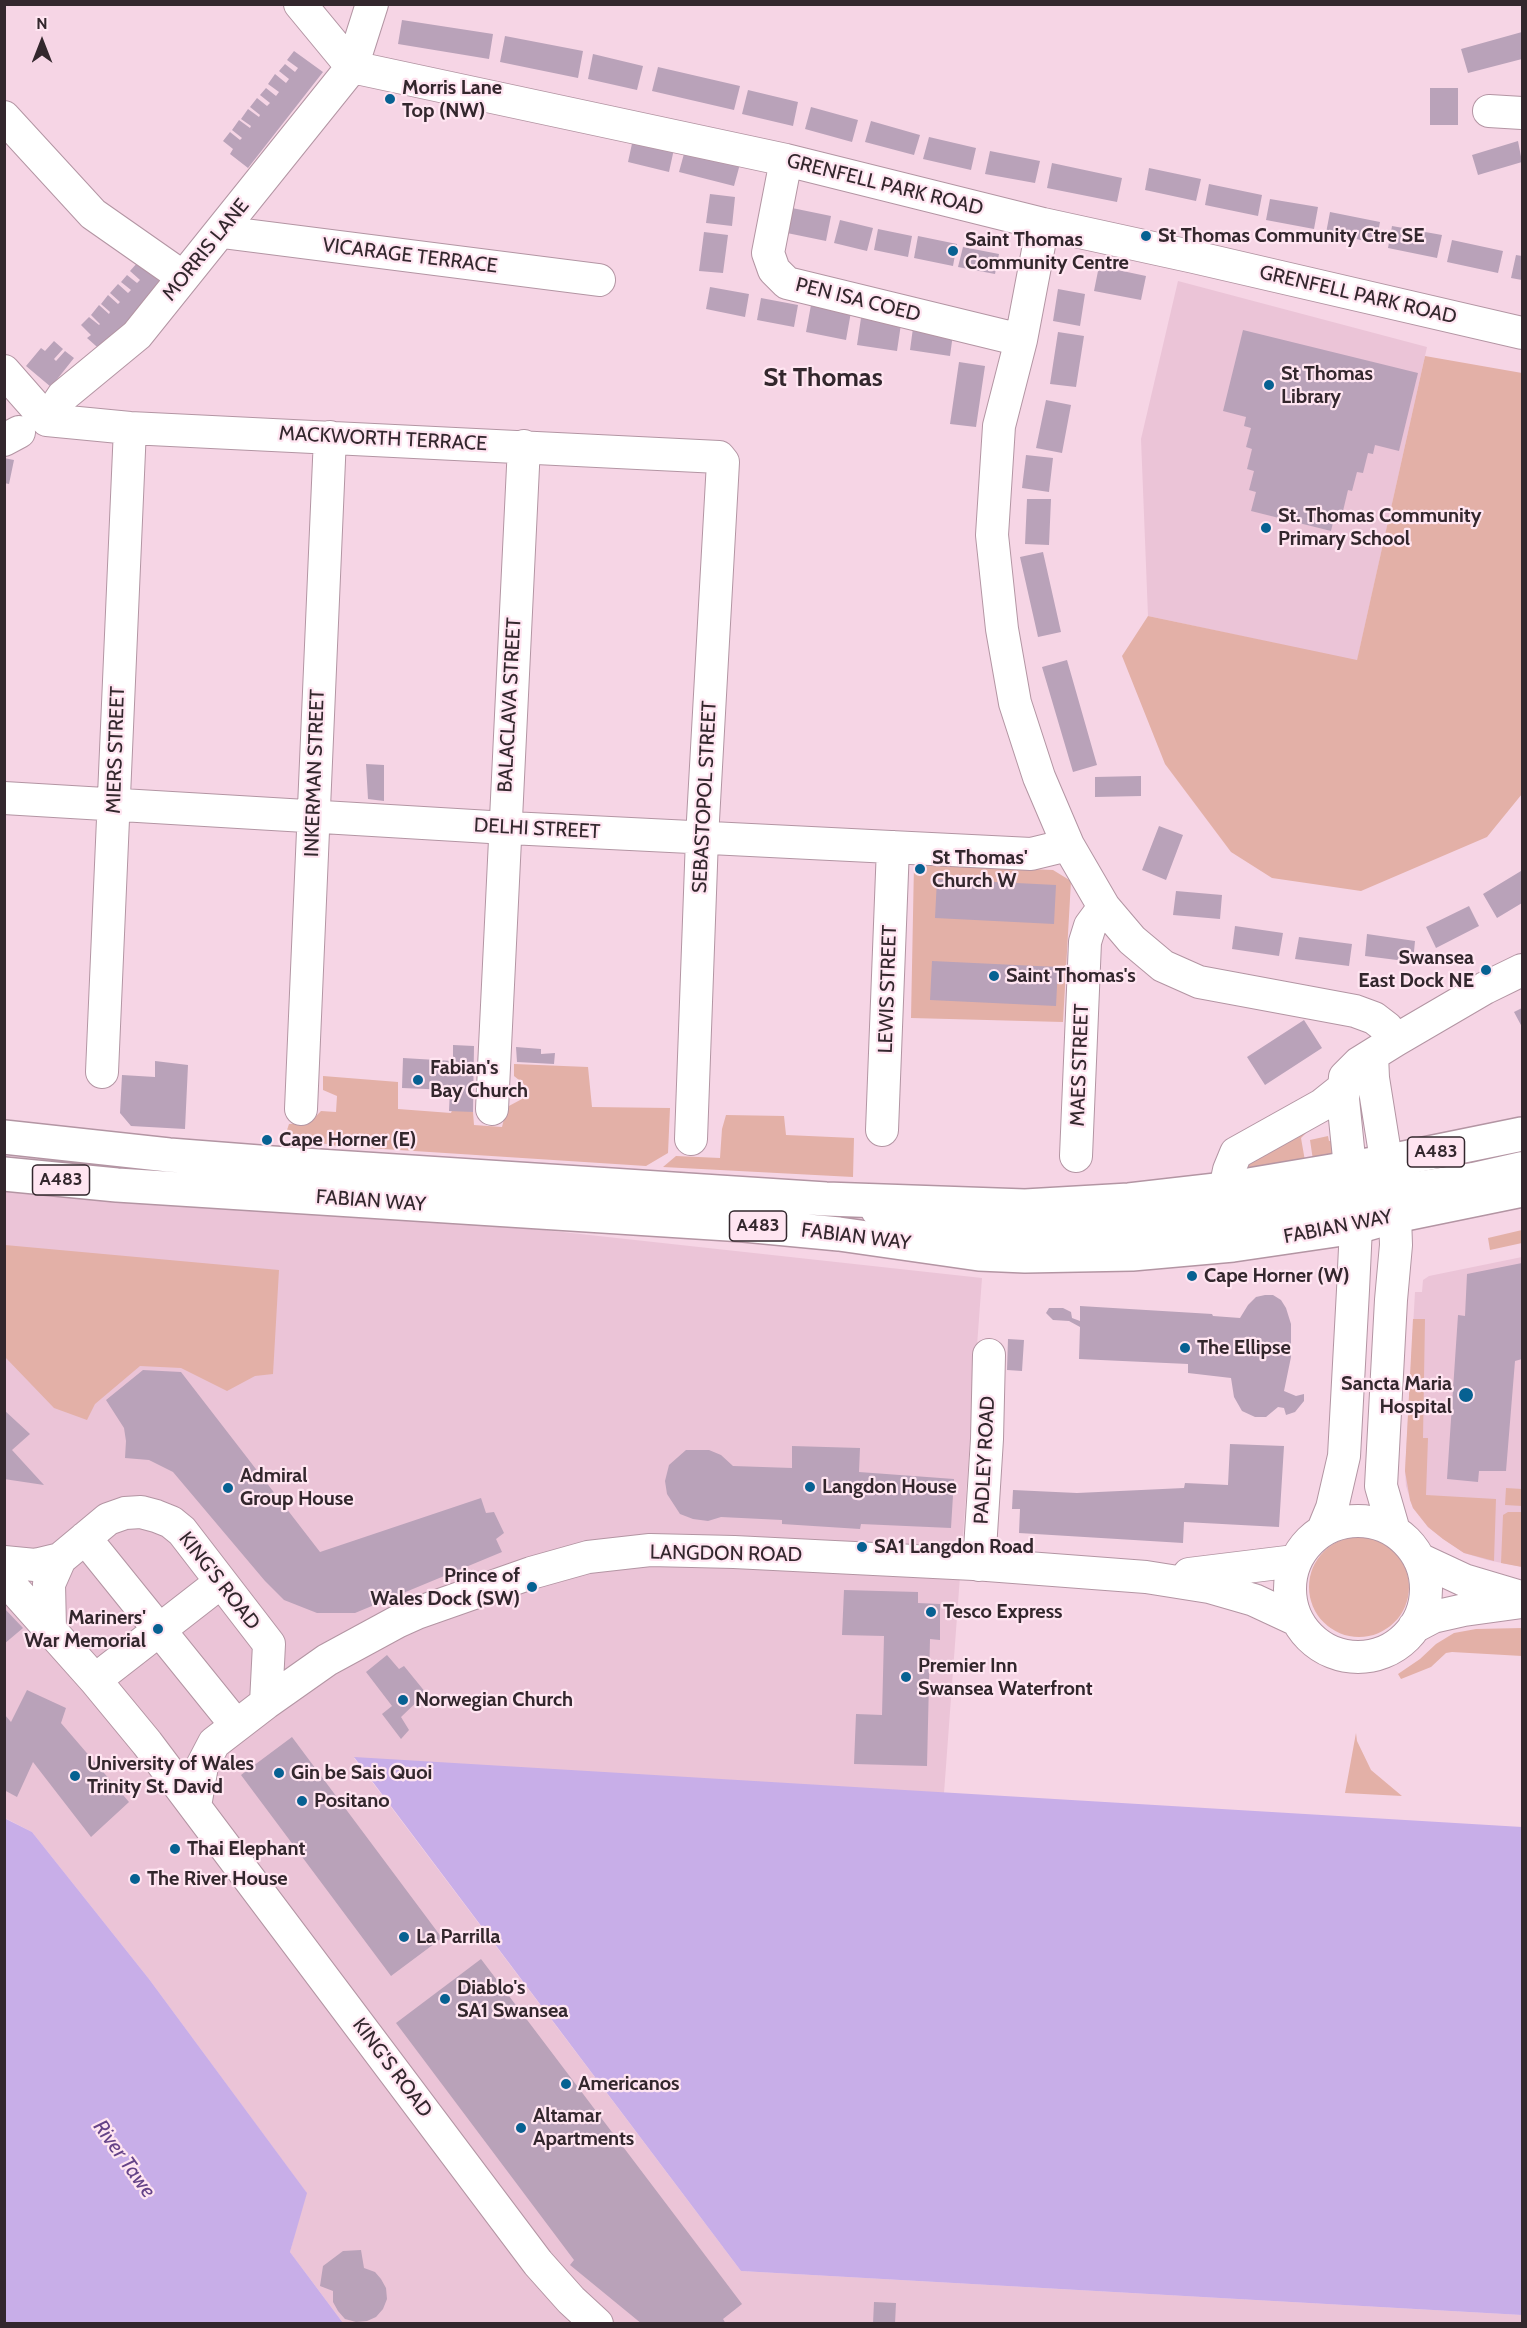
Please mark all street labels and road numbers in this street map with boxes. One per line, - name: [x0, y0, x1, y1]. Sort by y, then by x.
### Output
- street label: GRENFELL PARK ROAD: [784, 149, 986, 221]
- street label: MORRIS LANE: [158, 194, 254, 306]
- street label: VICARAGE TERRACE: [321, 233, 499, 279]
- street label: GRENFELL PARK ROAD: [1257, 261, 1459, 329]
- street label: PEN ISA COED: [793, 273, 923, 327]
- street label: MACKWORTH TERRACE: [278, 422, 488, 456]
- street label: BALACLAVA STREET: [493, 617, 527, 793]
- street label: MIERS STREET: [102, 686, 130, 814]
- street label: INKERMAN STREET: [300, 689, 330, 857]
- street label: SEBASTOPOL STREET: [688, 700, 722, 894]
- street label: DELHI STREET: [473, 814, 601, 844]
- street label: LEWIS STREET: [874, 924, 902, 1054]
- street label: MAES STREET: [1066, 1003, 1094, 1127]
- road number: A483: [1408, 1137, 1464, 1167]
- road number: A483: [32, 1165, 90, 1195]
- street label: FABIAN WAY: [315, 1185, 427, 1217]
- street label: FABIAN WAY: [1282, 1205, 1394, 1249]
- road number: A483: [730, 1211, 786, 1241]
- street label: FABIAN WAY: [800, 1218, 912, 1256]
- street label: PADLEY ROAD: [970, 1395, 1000, 1525]
- street label: KING'S ROAD: [173, 1527, 265, 1635]
- street label: LANGDON ROAD: [650, 1541, 802, 1567]
- street label: KING'S ROAD: [347, 2014, 437, 2122]

